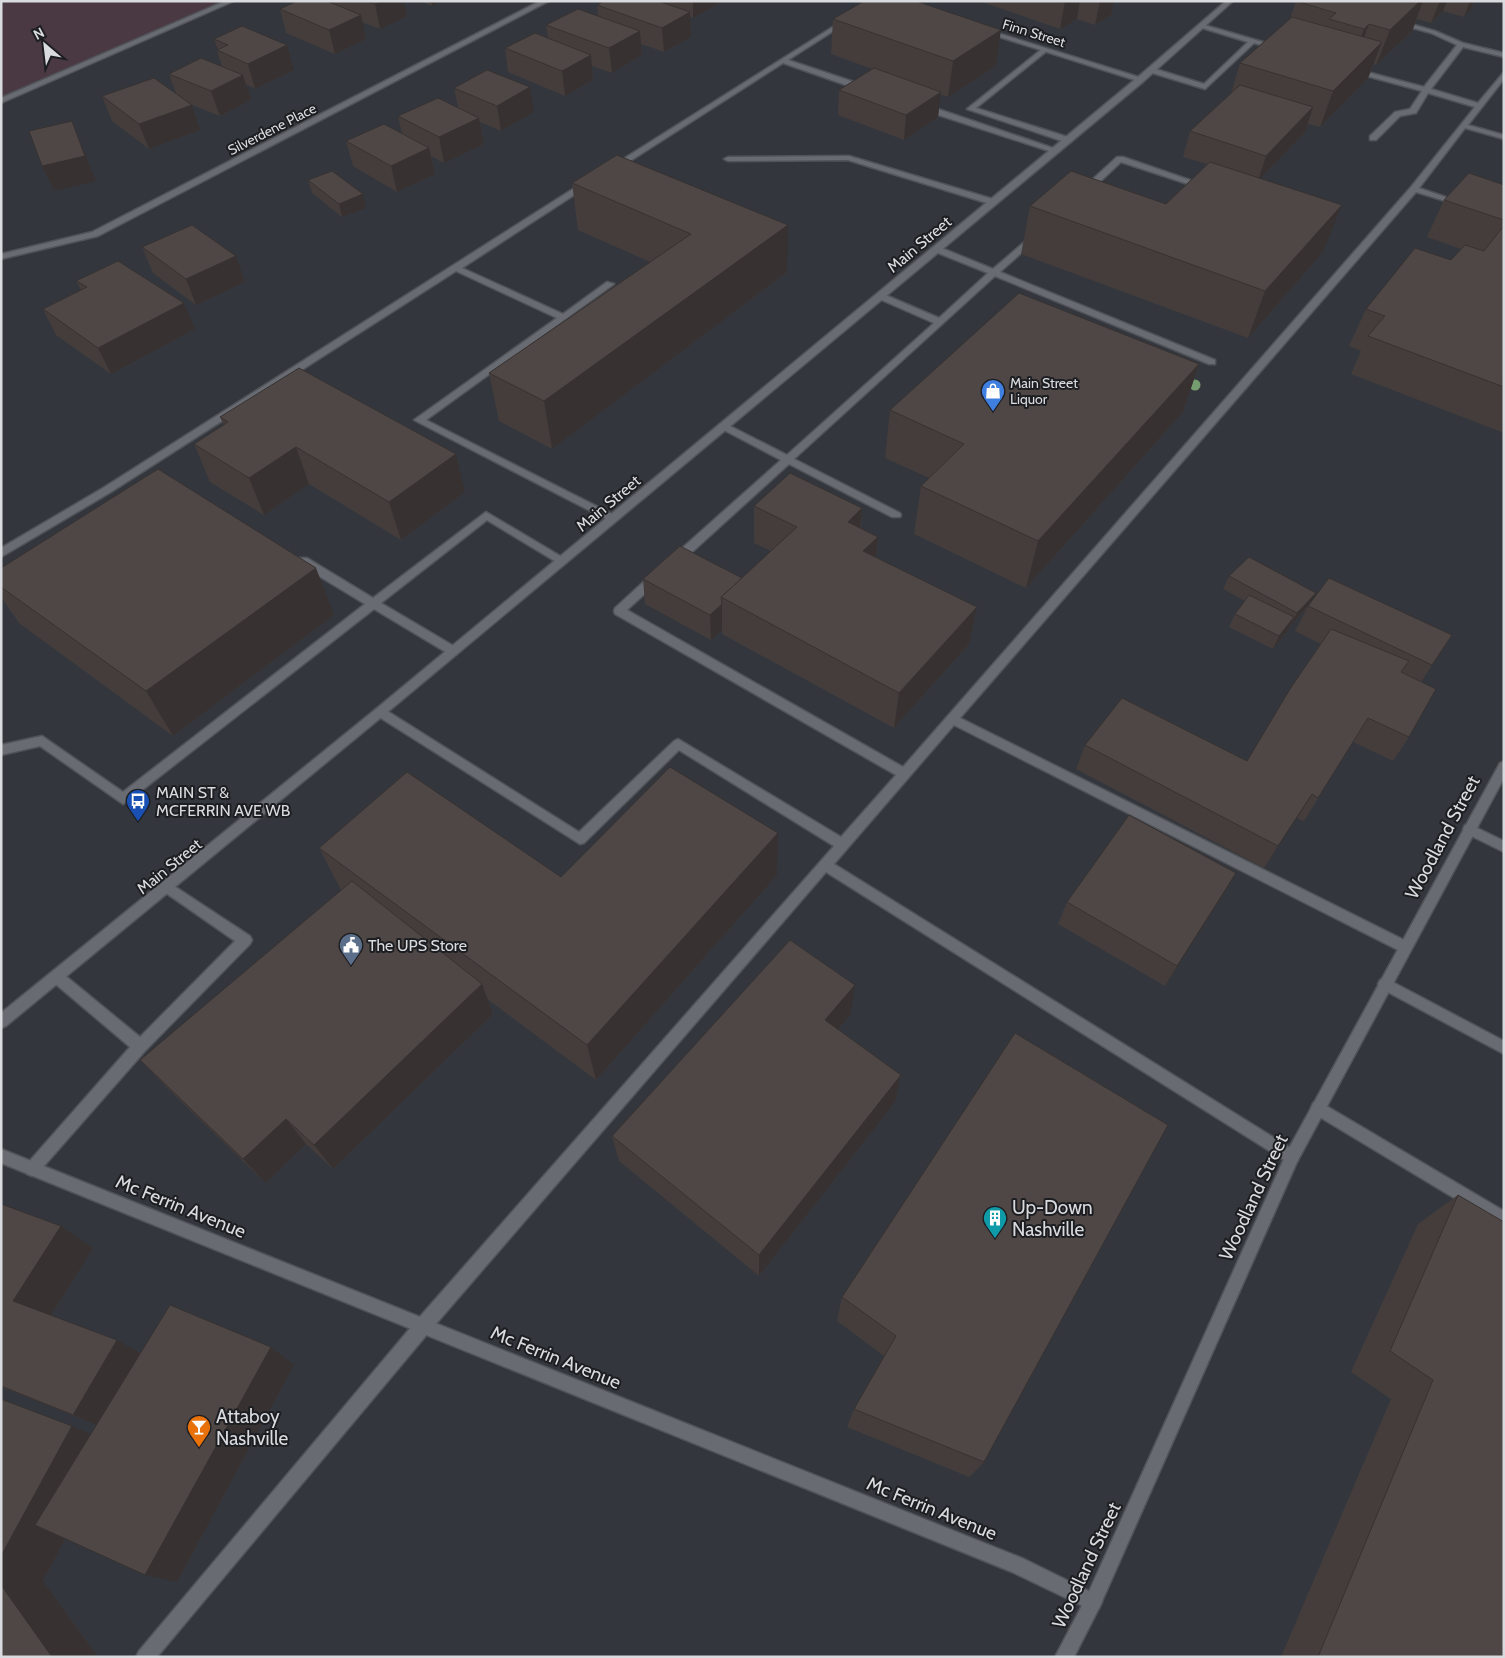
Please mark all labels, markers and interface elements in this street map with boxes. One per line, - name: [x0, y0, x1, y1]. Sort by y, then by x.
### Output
- street label: Finn Street: [1000, 15, 1068, 51]
- north arrow: [20, 20, 70, 70]
- text: N: [30, 23, 47, 44]
- street label: Silverdene Place: [225, 99, 319, 159]
- street label: Main Street: [883, 212, 956, 277]
- place label: Main Street Liquor: [1010, 374, 1078, 408]
- shop icon: Main Street Liquor: [980, 378, 1006, 412]
- street label: Main Street: [572, 471, 645, 536]
- street label: Woodland Street: [1400, 771, 1485, 903]
- place label: MAIN ST & MCFERRIN AVE WB: [156, 783, 291, 820]
- bus stop icon: MAIN ST & MCFERRIN AVE WB: [125, 788, 151, 822]
- street label: Main Street: [133, 834, 206, 898]
- public building icon: The UPS Store: [338, 932, 364, 966]
- place label: The UPS Store: [368, 936, 467, 955]
- street label: Woodland Street: [1214, 1130, 1293, 1264]
- street label: Mc Ferrin Avenue: [112, 1170, 249, 1243]
- place label: Up-Down Nashville: [1012, 1196, 1093, 1241]
- building icon: Up-Down Nashville: [982, 1205, 1008, 1239]
- street label: Mc Ferrin Avenue: [487, 1321, 624, 1394]
- place label: Attaboy Nashville: [216, 1405, 288, 1450]
- bar icon: Attaboy Nashville: [186, 1414, 212, 1448]
- street label: Mc Ferrin Avenue: [863, 1472, 1000, 1545]
- street label: Woodland Street: [1047, 1498, 1126, 1632]

